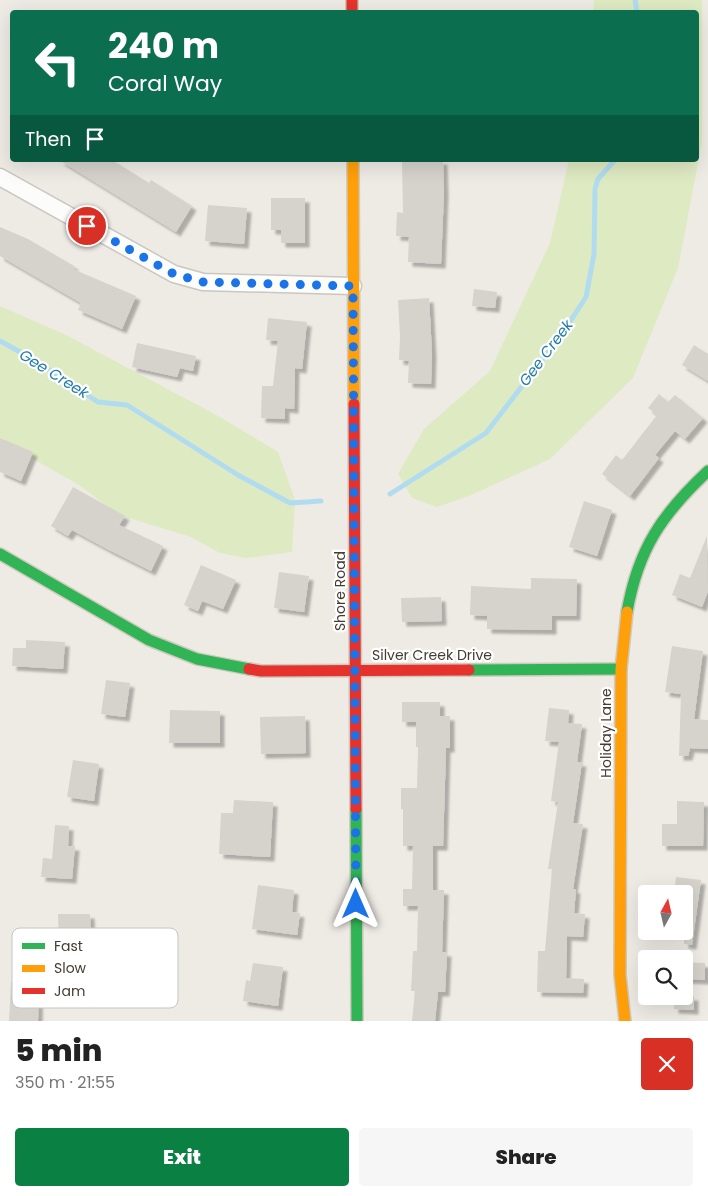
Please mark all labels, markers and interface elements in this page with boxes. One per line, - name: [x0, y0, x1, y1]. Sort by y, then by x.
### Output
- text: 240 m: [108, 21, 219, 70]
- icon: left: [25, 30, 90, 95]
- text: Coral Way: [108, 68, 222, 99]
- icon: arrive: [81, 125, 109, 153]
- text: Then: [25, 126, 71, 153]
- pin: [66, 205, 108, 247]
- icon: arrive: [73, 212, 101, 240]
- water label: Gee Creek: [514, 314, 578, 390]
- water label: Gee Creek: [16, 344, 94, 404]
- street label: Shore Road: [330, 551, 350, 631]
- street label: Silver Creek Drive: [372, 645, 492, 665]
- street label: Holiday Lane: [596, 688, 616, 778]
- position arrow: [329, 877, 381, 929]
- north arrow: [638, 885, 692, 940]
- map controls: [638, 885, 693, 1005]
- legend: [12, 928, 178, 1008]
- text: Fast: [54, 936, 83, 956]
- button: search: [638, 950, 693, 1005]
- text: Slow: [54, 958, 87, 978]
- text: Jam: [54, 981, 85, 1001]
- text: 5 min: [15, 1029, 102, 1072]
- button: close: [641, 1038, 693, 1090]
- text: 350 m · 21:55: [15, 1071, 115, 1094]
- button: Exit: [15, 1128, 349, 1186]
- button: Share: [359, 1128, 693, 1186]

